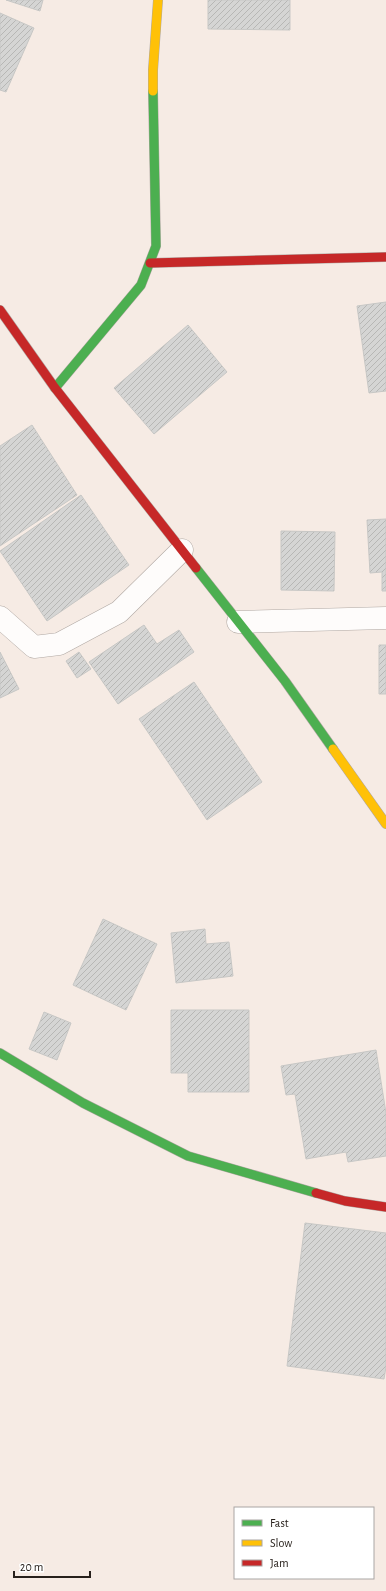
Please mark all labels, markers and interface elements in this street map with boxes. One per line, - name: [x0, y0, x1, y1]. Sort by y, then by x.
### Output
- legend: [234, 1507, 374, 1579]
- text: Fast: [270, 1517, 289, 1529]
- text: Slow: [270, 1537, 292, 1549]
- scale bar: [14, 1553, 90, 1579]
- text: Jam: [270, 1557, 289, 1569]
- text: 20 m: [20, 1561, 43, 1573]

